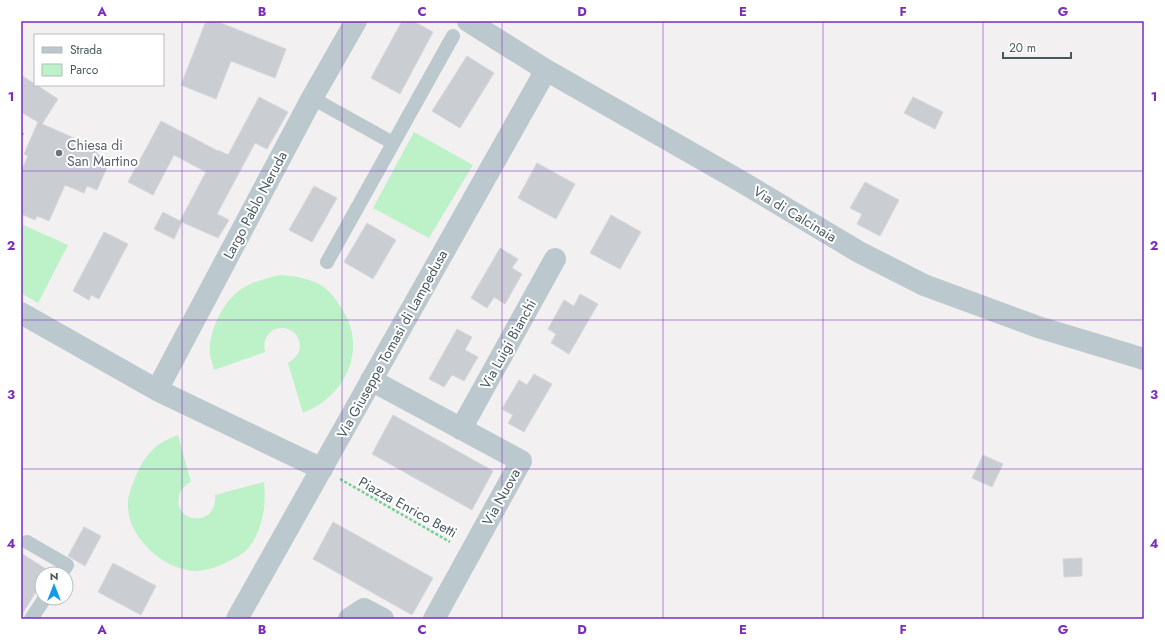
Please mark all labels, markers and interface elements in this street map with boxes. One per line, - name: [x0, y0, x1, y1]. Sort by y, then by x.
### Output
- text: A: [96, 2, 107, 21]
- text: B: [258, 2, 267, 21]
- text: C: [417, 2, 427, 21]
- text: D: [577, 2, 587, 21]
- text: E: [739, 2, 747, 21]
- text: F: [899, 2, 907, 21]
- text: G: [1058, 2, 1069, 21]
- legend: [34, 34, 164, 86]
- scale bar: [1003, 34, 1071, 60]
- text: 20 m: [1009, 39, 1036, 57]
- text: Strada: [70, 41, 102, 59]
- text: Parco: [70, 61, 99, 79]
- text: 1: [8, 87, 14, 106]
- text: 1: [1151, 87, 1157, 106]
- place label: Chiesa di San Martino: [67, 135, 138, 171]
- marker: Chiesa di San Martino: [54, 148, 64, 158]
- street label: Largo Pablo Neruda: [218, 148, 292, 262]
- street label: Via di Calcinaia: [750, 181, 840, 247]
- text: 2: [7, 236, 15, 255]
- text: 2: [1150, 236, 1158, 255]
- street label: Via Giuseppe Tomasi di Lampedusa: [332, 246, 452, 442]
- street label: Via Luigi Bianchi: [475, 295, 541, 393]
- text: 3: [7, 385, 15, 404]
- text: 3: [1150, 385, 1158, 404]
- street label: Via Nuova: [477, 465, 525, 529]
- street label: Piazza Enrico Betti: [355, 472, 461, 542]
- text: 4: [6, 534, 16, 553]
- text: 4: [1149, 534, 1159, 553]
- north arrow: [34, 566, 74, 606]
- text: N: [50, 568, 58, 584]
- text: A: [96, 620, 107, 639]
- text: B: [258, 620, 267, 639]
- text: C: [417, 620, 427, 639]
- text: D: [577, 620, 587, 639]
- text: E: [739, 620, 747, 639]
- text: F: [899, 620, 907, 639]
- text: G: [1058, 620, 1069, 639]

